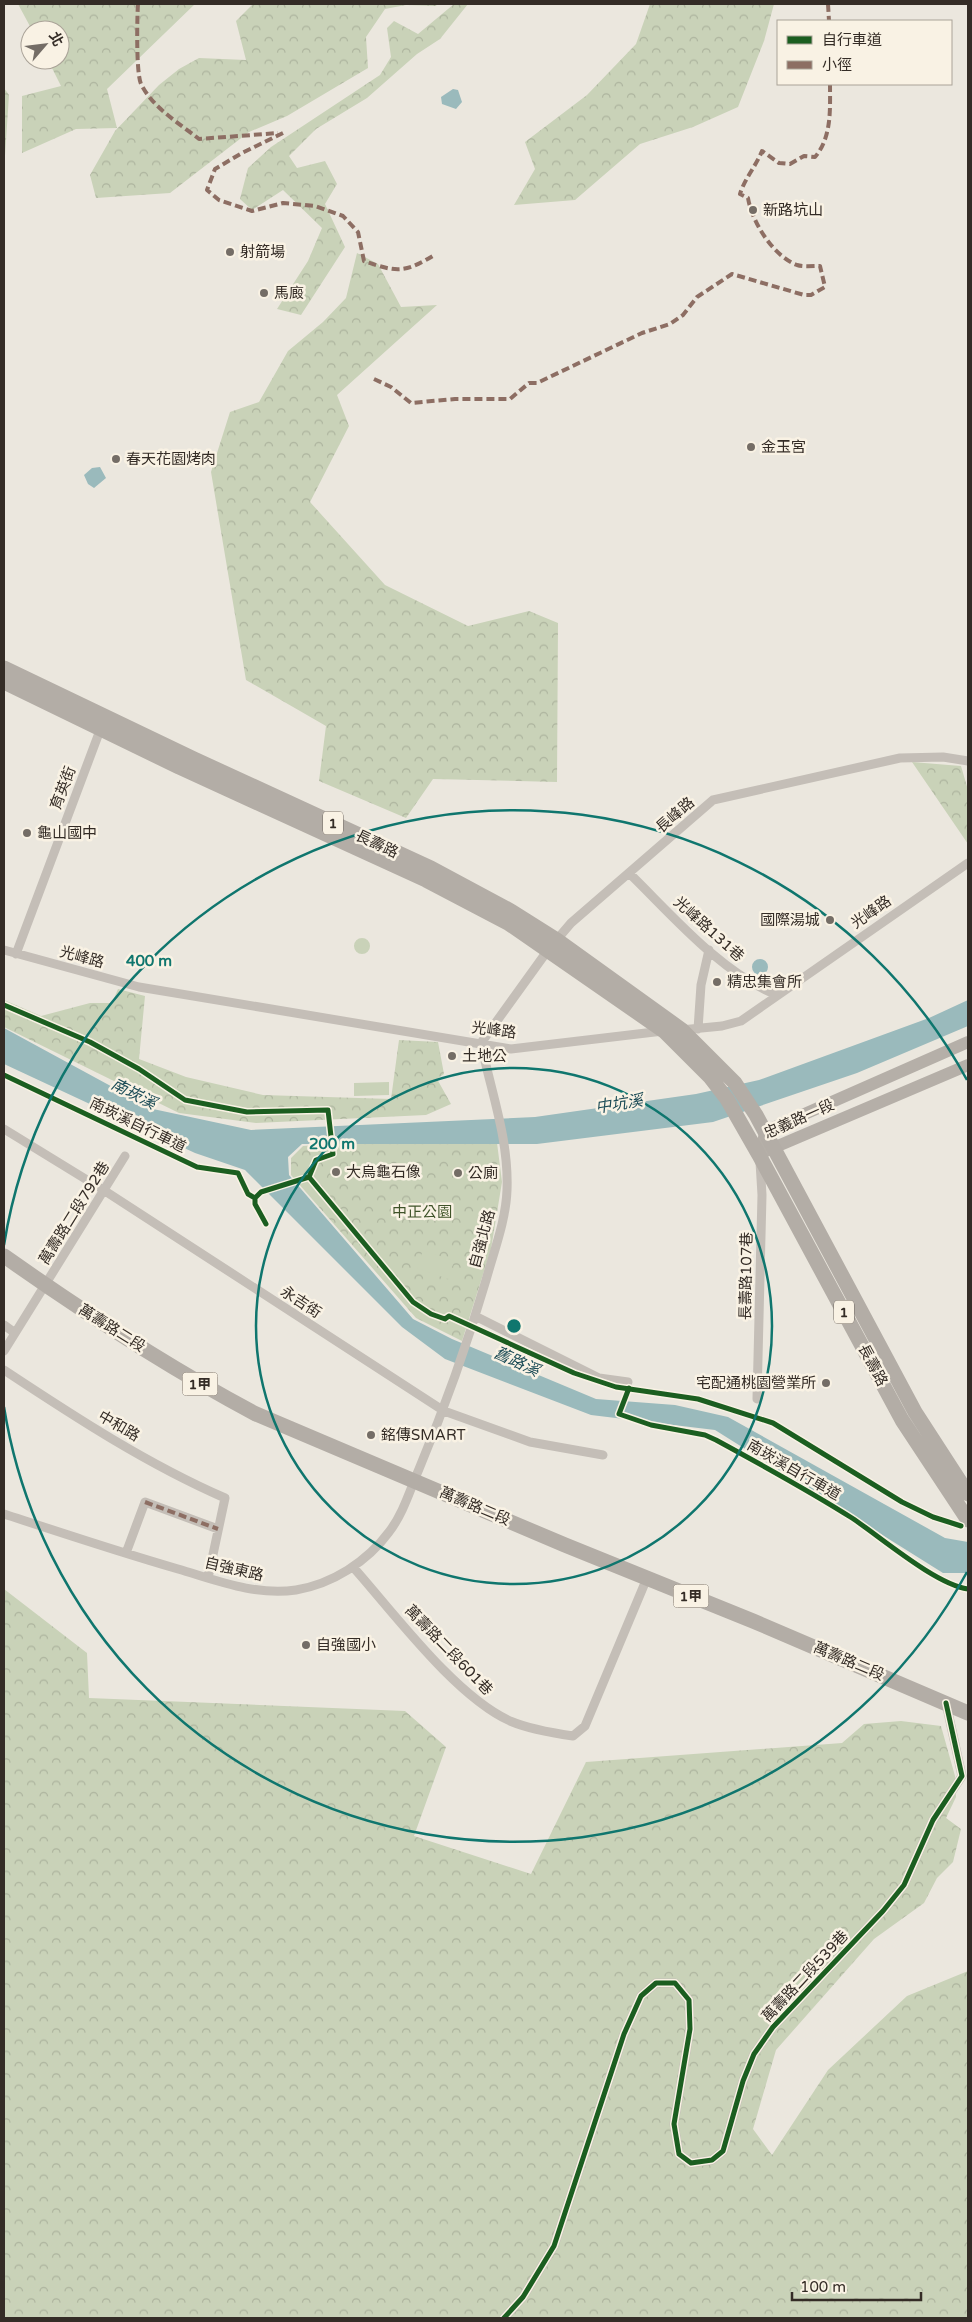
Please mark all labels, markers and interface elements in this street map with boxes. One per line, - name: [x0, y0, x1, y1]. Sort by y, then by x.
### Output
- north arrow: [20, 20, 70, 70]
- legend: [777, 20, 952, 85]
- text: 北: [45, 29, 67, 49]
- text: 自行車道: [822, 31, 882, 49]
- text: 小徑: [822, 56, 852, 74]
- place label: 新路坑山: [763, 201, 823, 219]
- marker: 新路坑山: [747, 204, 759, 216]
- place label: 射箭場: [240, 243, 285, 261]
- marker: 射箭場: [224, 246, 236, 258]
- place label: 馬廄: [274, 284, 304, 302]
- marker: 馬廄: [258, 287, 270, 299]
- place label: 金玉宮: [761, 438, 806, 456]
- marker: 金玉宮: [745, 441, 757, 453]
- place label: 春天花園烤肉: [126, 450, 216, 468]
- marker: 春天花園烤肉: [110, 453, 122, 465]
- street label: 育英街: [47, 764, 79, 812]
- street label: 長峰路: [652, 793, 698, 837]
- road number: 1: [323, 811, 343, 834]
- place label: 龜山國中: [37, 824, 97, 842]
- street label: 長壽路: [353, 826, 401, 862]
- marker: 龜山國中: [21, 827, 33, 839]
- street label: 光峰路: [847, 892, 895, 932]
- street label: 光峰路131巷: [670, 893, 748, 965]
- place label: 國際湯城: [760, 911, 820, 929]
- marker: 國際湯城: [824, 914, 836, 926]
- street label: 光峰路: [58, 942, 106, 972]
- text: 400 m: [126, 952, 172, 970]
- place label: 精忠集會所: [727, 973, 802, 991]
- marker: 精忠集會所: [711, 976, 723, 988]
- street label: 光峰路: [471, 1018, 517, 1042]
- place label: 土地公: [462, 1047, 507, 1065]
- marker: 土地公: [446, 1050, 458, 1062]
- water label: 南崁溪: [108, 1074, 161, 1115]
- water label: 中坑溪: [594, 1090, 646, 1118]
- street label: 南崁溪自行車道: [87, 1094, 189, 1156]
- street label: 忠義路一段: [761, 1096, 837, 1142]
- text: 200 m: [309, 1135, 355, 1153]
- street label: 萬壽路二段792巷: [35, 1158, 113, 1268]
- place label: 大烏龜石像: [346, 1163, 421, 1181]
- place label: 公廁: [468, 1164, 498, 1182]
- marker: 大烏龜石像: [330, 1166, 342, 1178]
- marker: 公廁: [452, 1167, 464, 1179]
- park label: 中正公園: [392, 1203, 452, 1221]
- street label: 自強北路: [466, 1208, 498, 1270]
- street label: 長壽路107巷: [736, 1232, 756, 1320]
- street label: 永吉街: [277, 1282, 325, 1322]
- street label: 萬壽路二段: [75, 1300, 149, 1356]
- road number: 1: [834, 1300, 854, 1324]
- centre of rings: [505, 1317, 523, 1335]
- street label: 長壽路: [854, 1341, 892, 1389]
- water label: 舊路溪: [491, 1343, 544, 1382]
- road number: 1甲: [182, 1372, 218, 1396]
- place label: 宅配通桃園營業所: [696, 1374, 816, 1392]
- marker: 宅配通桃園營業所: [820, 1377, 832, 1389]
- street label: 中和路: [95, 1407, 143, 1445]
- place label: 銘傳SMART: [381, 1426, 466, 1444]
- marker: 銘傳SMART: [365, 1429, 377, 1441]
- street label: 南崁溪自行車道: [744, 1436, 844, 1504]
- street label: 萬壽路二段: [437, 1483, 513, 1529]
- street label: 自強東路: [203, 1553, 265, 1585]
- road number: 1甲: [674, 1584, 708, 1608]
- street label: 萬壽路二段601巷: [401, 1601, 497, 1699]
- place label: 自強國小: [316, 1636, 376, 1654]
- street label: 萬壽路二段: [811, 1638, 887, 1684]
- marker: 自強國小: [300, 1639, 312, 1651]
- street label: 萬壽路二段539巷: [758, 1927, 852, 2025]
- scale bar: [792, 2270, 921, 2302]
- text: 100 m: [800, 2278, 846, 2296]

